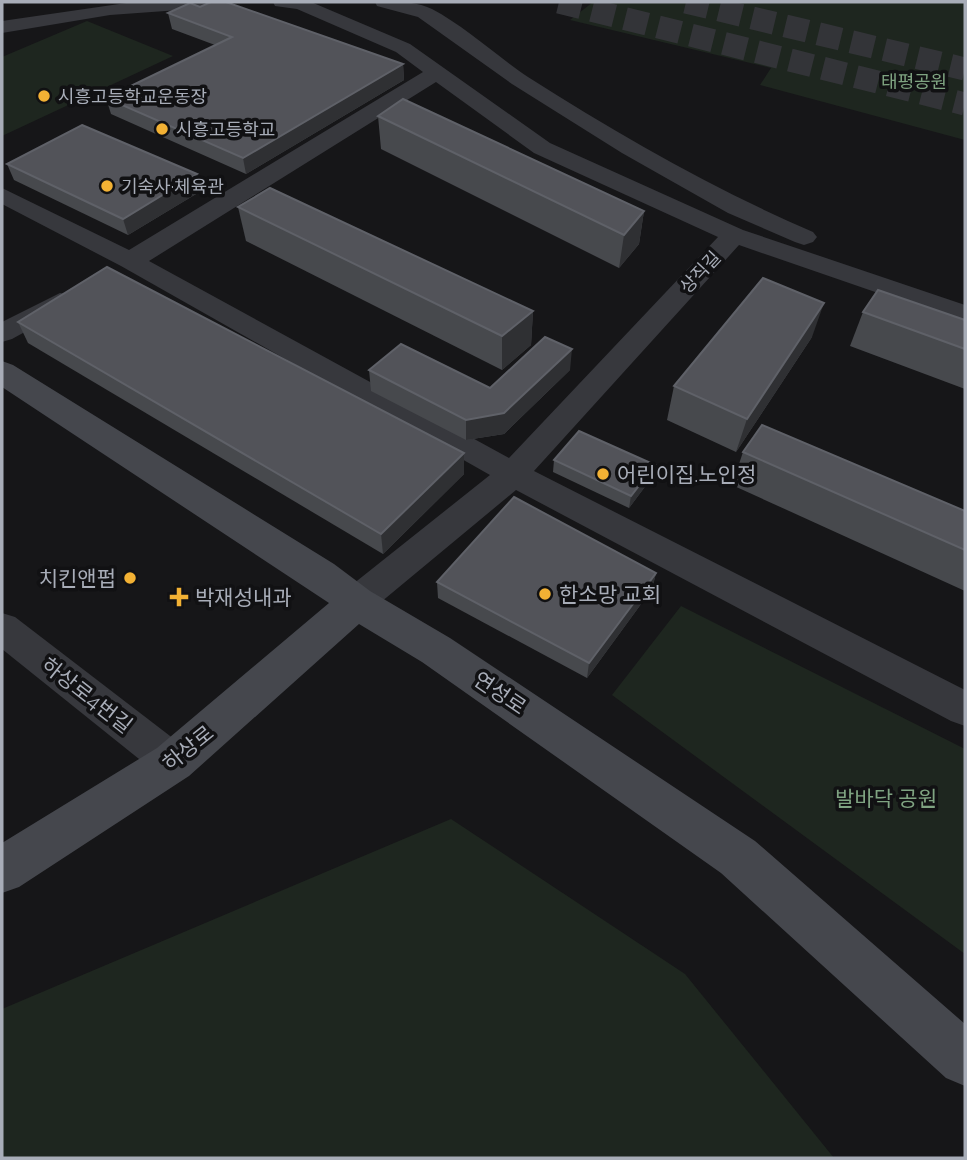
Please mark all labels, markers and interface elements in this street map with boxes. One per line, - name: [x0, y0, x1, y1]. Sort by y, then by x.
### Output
- park label: 태평공원: [881, 71, 947, 92]
- place label: 시흥고등학교운동장: [58, 86, 207, 107]
- marker: 시흥고등학교운동장: [36, 88, 52, 104]
- place label: 시흥고등학교: [176, 119, 275, 140]
- marker: 시흥고등학교: [154, 121, 170, 137]
- place label: 기숙사·체육관: [121, 176, 224, 197]
- marker: 기숙사·체육관: [99, 178, 115, 194]
- street label: 상직길: [675, 247, 725, 297]
- place label: 어린이집.노인정: [617, 462, 756, 487]
- marker: 어린이집.노인정: [595, 466, 611, 482]
- place label: 치킨앤펍: [39, 566, 116, 591]
- marker: 치킨앤펍: [122, 570, 138, 586]
- place label: 한소망 교회: [559, 582, 661, 607]
- place label: 박재성내과: [195, 585, 292, 610]
- marker: 한소망 교회: [537, 586, 553, 602]
- marker: 박재성내과: [169, 587, 189, 607]
- street label: 하상로4번길: [37, 652, 137, 738]
- street label: 연성로: [469, 666, 531, 720]
- street label: 하상로: [158, 720, 218, 776]
- park label: 발바닥 공원: [835, 786, 937, 811]

